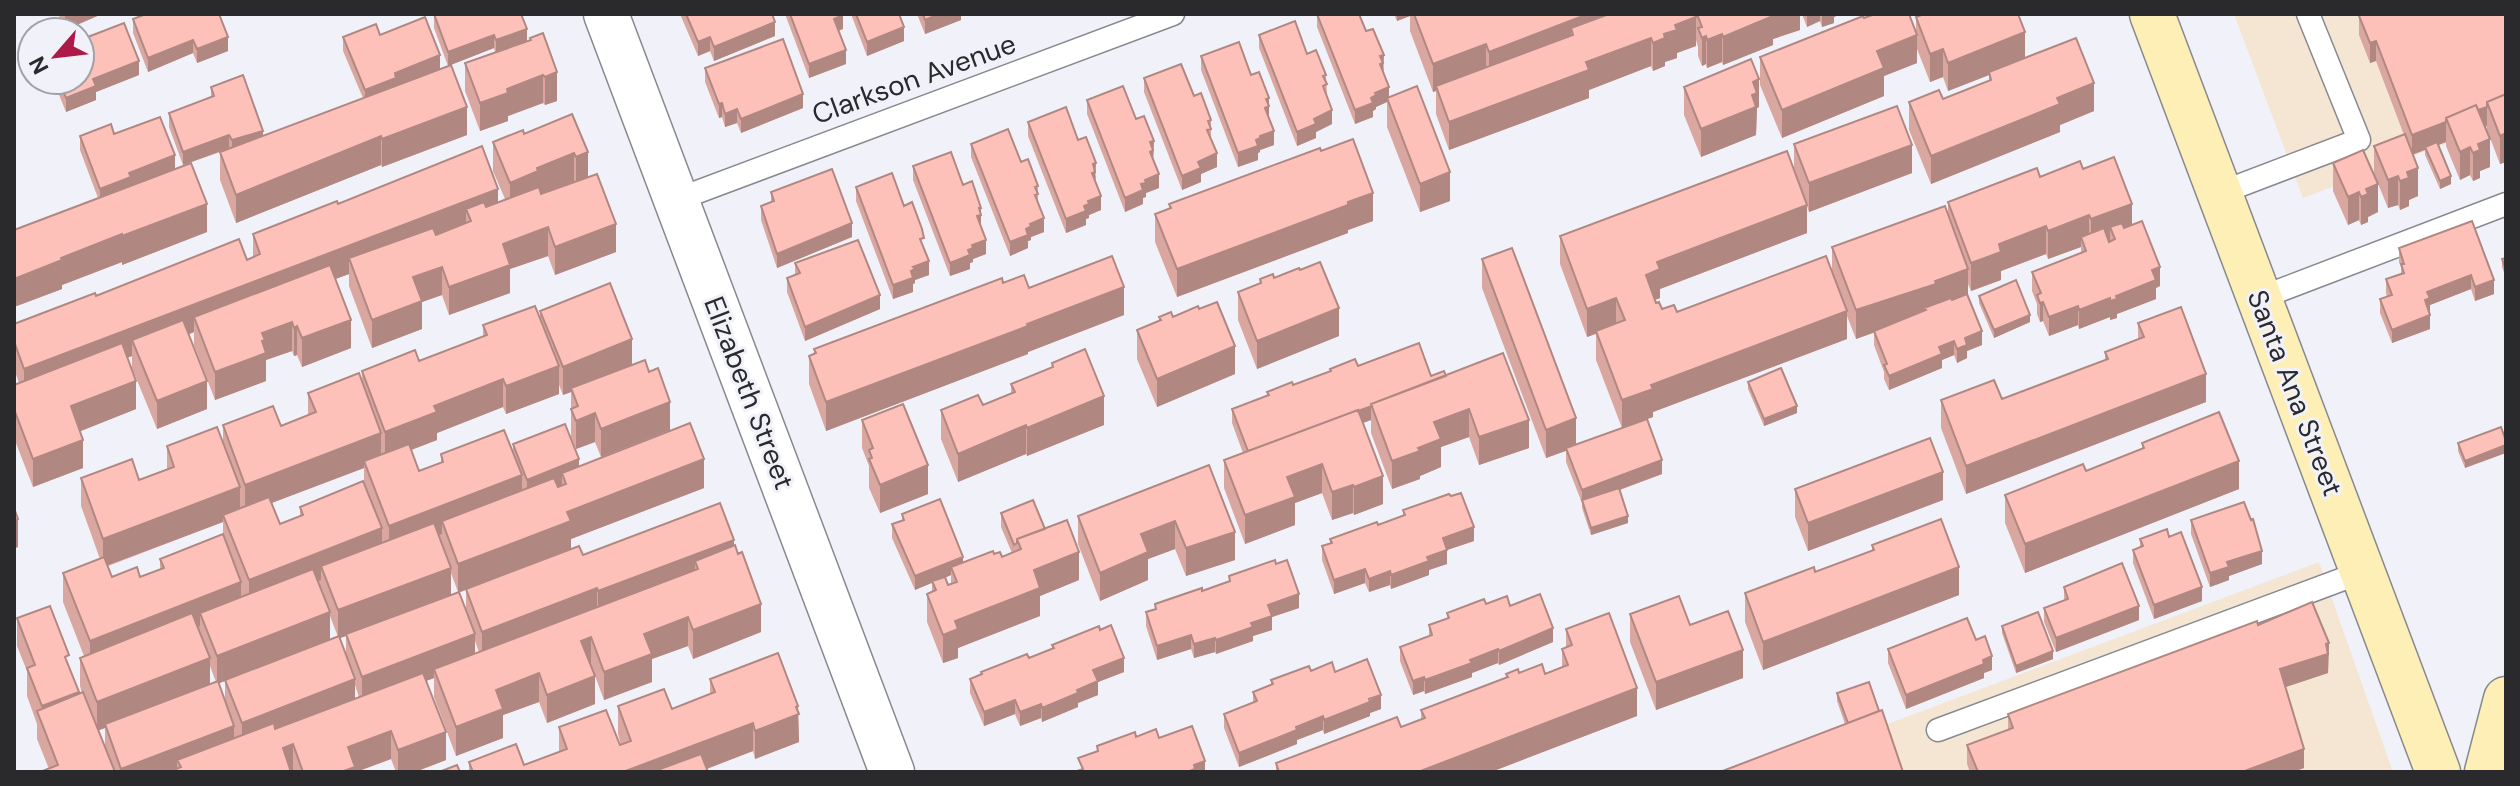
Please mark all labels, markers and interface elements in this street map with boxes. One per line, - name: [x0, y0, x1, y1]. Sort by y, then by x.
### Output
- north arrow: [16, 16, 96, 96]
- street label: Clarkson Avenue: [807, 25, 1021, 133]
- text: N: [22, 51, 55, 79]
- street label: Santa Ana Street: [2239, 285, 2351, 501]
- street label: Elizabeth Street: [695, 291, 803, 495]

